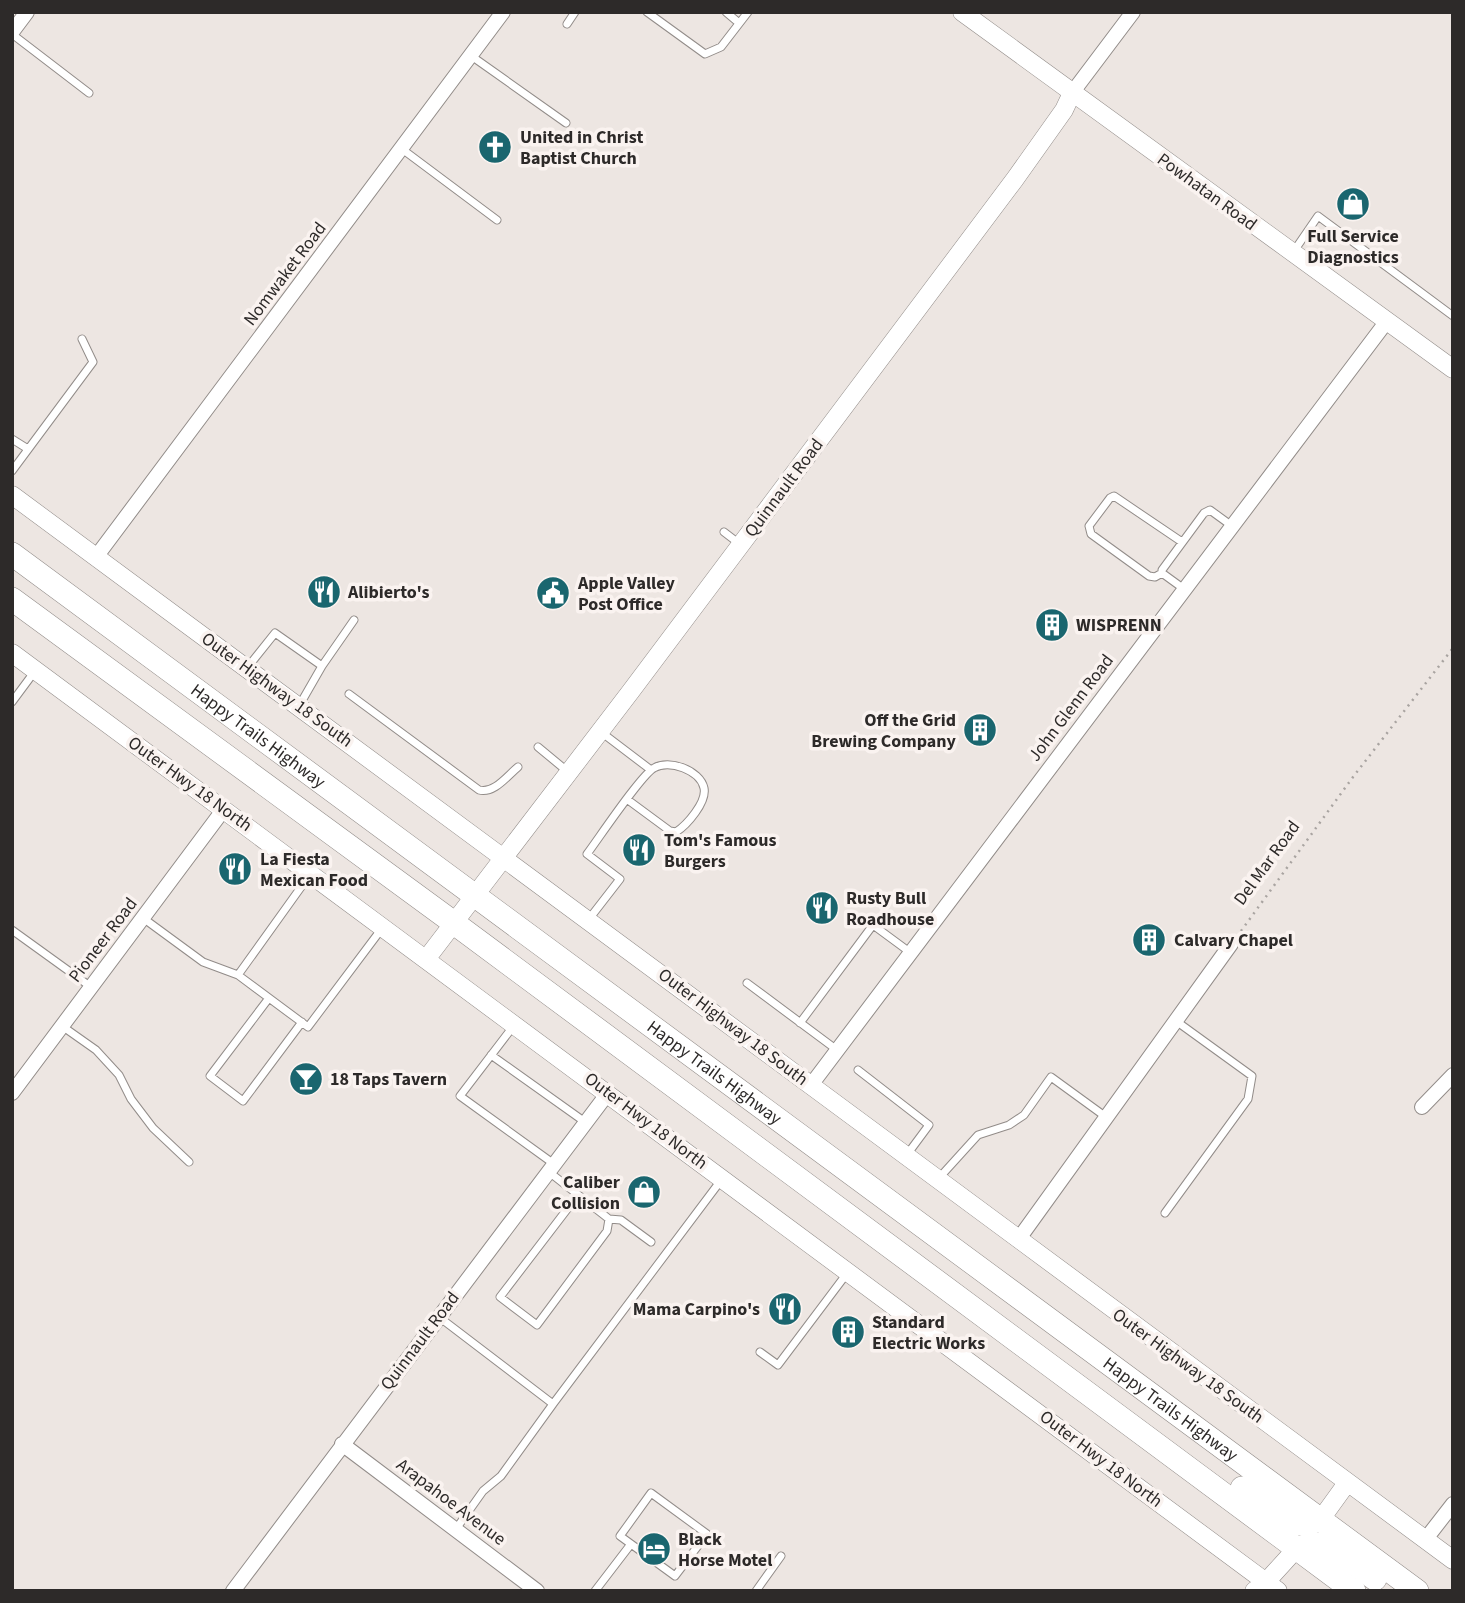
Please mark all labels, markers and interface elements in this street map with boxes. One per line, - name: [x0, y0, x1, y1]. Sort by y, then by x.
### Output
- place label: United in Christ Baptist Church: [520, 125, 643, 171]
- church icon: United in Christ Baptist Church: [476, 128, 514, 166]
- street label: Powhatan Road: [1152, 147, 1262, 237]
- shop icon: Full Service Diagnostics: [1334, 185, 1372, 223]
- street label: Nomwaket Road: [238, 217, 332, 331]
- place label: Full Service Diagnostics: [1307, 224, 1399, 270]
- street label: Quinnault Road: [739, 434, 829, 542]
- place label: Apple Valley Post Office: [577, 571, 675, 617]
- restaurant icon: Alibierto's: [305, 573, 343, 611]
- public building icon: Apple Valley Post Office: [534, 574, 572, 612]
- place label: Alibierto's: [347, 580, 430, 605]
- building icon: WISPRENN: [1033, 606, 1071, 644]
- place label: WISPRENN: [1076, 613, 1162, 638]
- street label: Outer Highway 18 South: [196, 626, 358, 754]
- street label: John Glenn Road: [1022, 649, 1120, 767]
- street label: Happy Trails Highway: [186, 678, 331, 794]
- place label: Off the Grid Brewing Company: [811, 708, 957, 754]
- building icon: Off the Grid Brewing Company: [961, 711, 999, 749]
- street label: Outer Hwy 18 North: [123, 730, 257, 838]
- street label: Del Mar Road: [1228, 816, 1306, 910]
- place label: Tom's Famous Burgers: [664, 828, 777, 874]
- restaurant icon: Tom's Famous Burgers: [620, 831, 658, 869]
- place label: La Fiesta Mexican Food: [260, 847, 368, 893]
- restaurant icon: La Fiesta Mexican Food: [216, 850, 254, 888]
- place label: Rusty Bull Roadhouse: [846, 886, 934, 932]
- restaurant icon: Rusty Bull Roadhouse: [803, 889, 841, 927]
- street label: Pioneer Road: [63, 892, 143, 988]
- building icon: Calvary Chapel: [1130, 921, 1168, 959]
- place label: Calvary Chapel: [1174, 928, 1293, 953]
- street label: Outer Highway 18 South: [653, 962, 813, 1092]
- street label: Happy Trails Highway: [642, 1014, 787, 1131]
- bar icon: 18 Taps Tavern: [287, 1060, 325, 1098]
- street label: Outer Hwy 18 North: [579, 1066, 713, 1176]
- place label: 18 Taps Tavern: [330, 1067, 447, 1092]
- place label: Caliber Collision: [551, 1170, 621, 1216]
- shop icon: Caliber Collision: [625, 1173, 663, 1211]
- street label: Quinnault Road: [375, 1287, 465, 1395]
- restaurant icon: Mama Carpino's: [766, 1290, 804, 1328]
- place label: Mama Carpino's: [633, 1297, 760, 1322]
- street label: Outer Highway 18 South: [1107, 1302, 1269, 1430]
- place label: Standard Electric Works: [872, 1310, 985, 1356]
- building icon: Standard Electric Works: [829, 1313, 867, 1351]
- street label: Happy Trails Highway: [1098, 1351, 1244, 1468]
- street label: Outer Hwy 18 North: [1034, 1404, 1168, 1514]
- street label: Arapahoe Avenue: [391, 1453, 511, 1551]
- place label: Black Horse Motel: [678, 1527, 772, 1573]
- hotel icon: Black Horse Motel: [635, 1530, 673, 1568]

